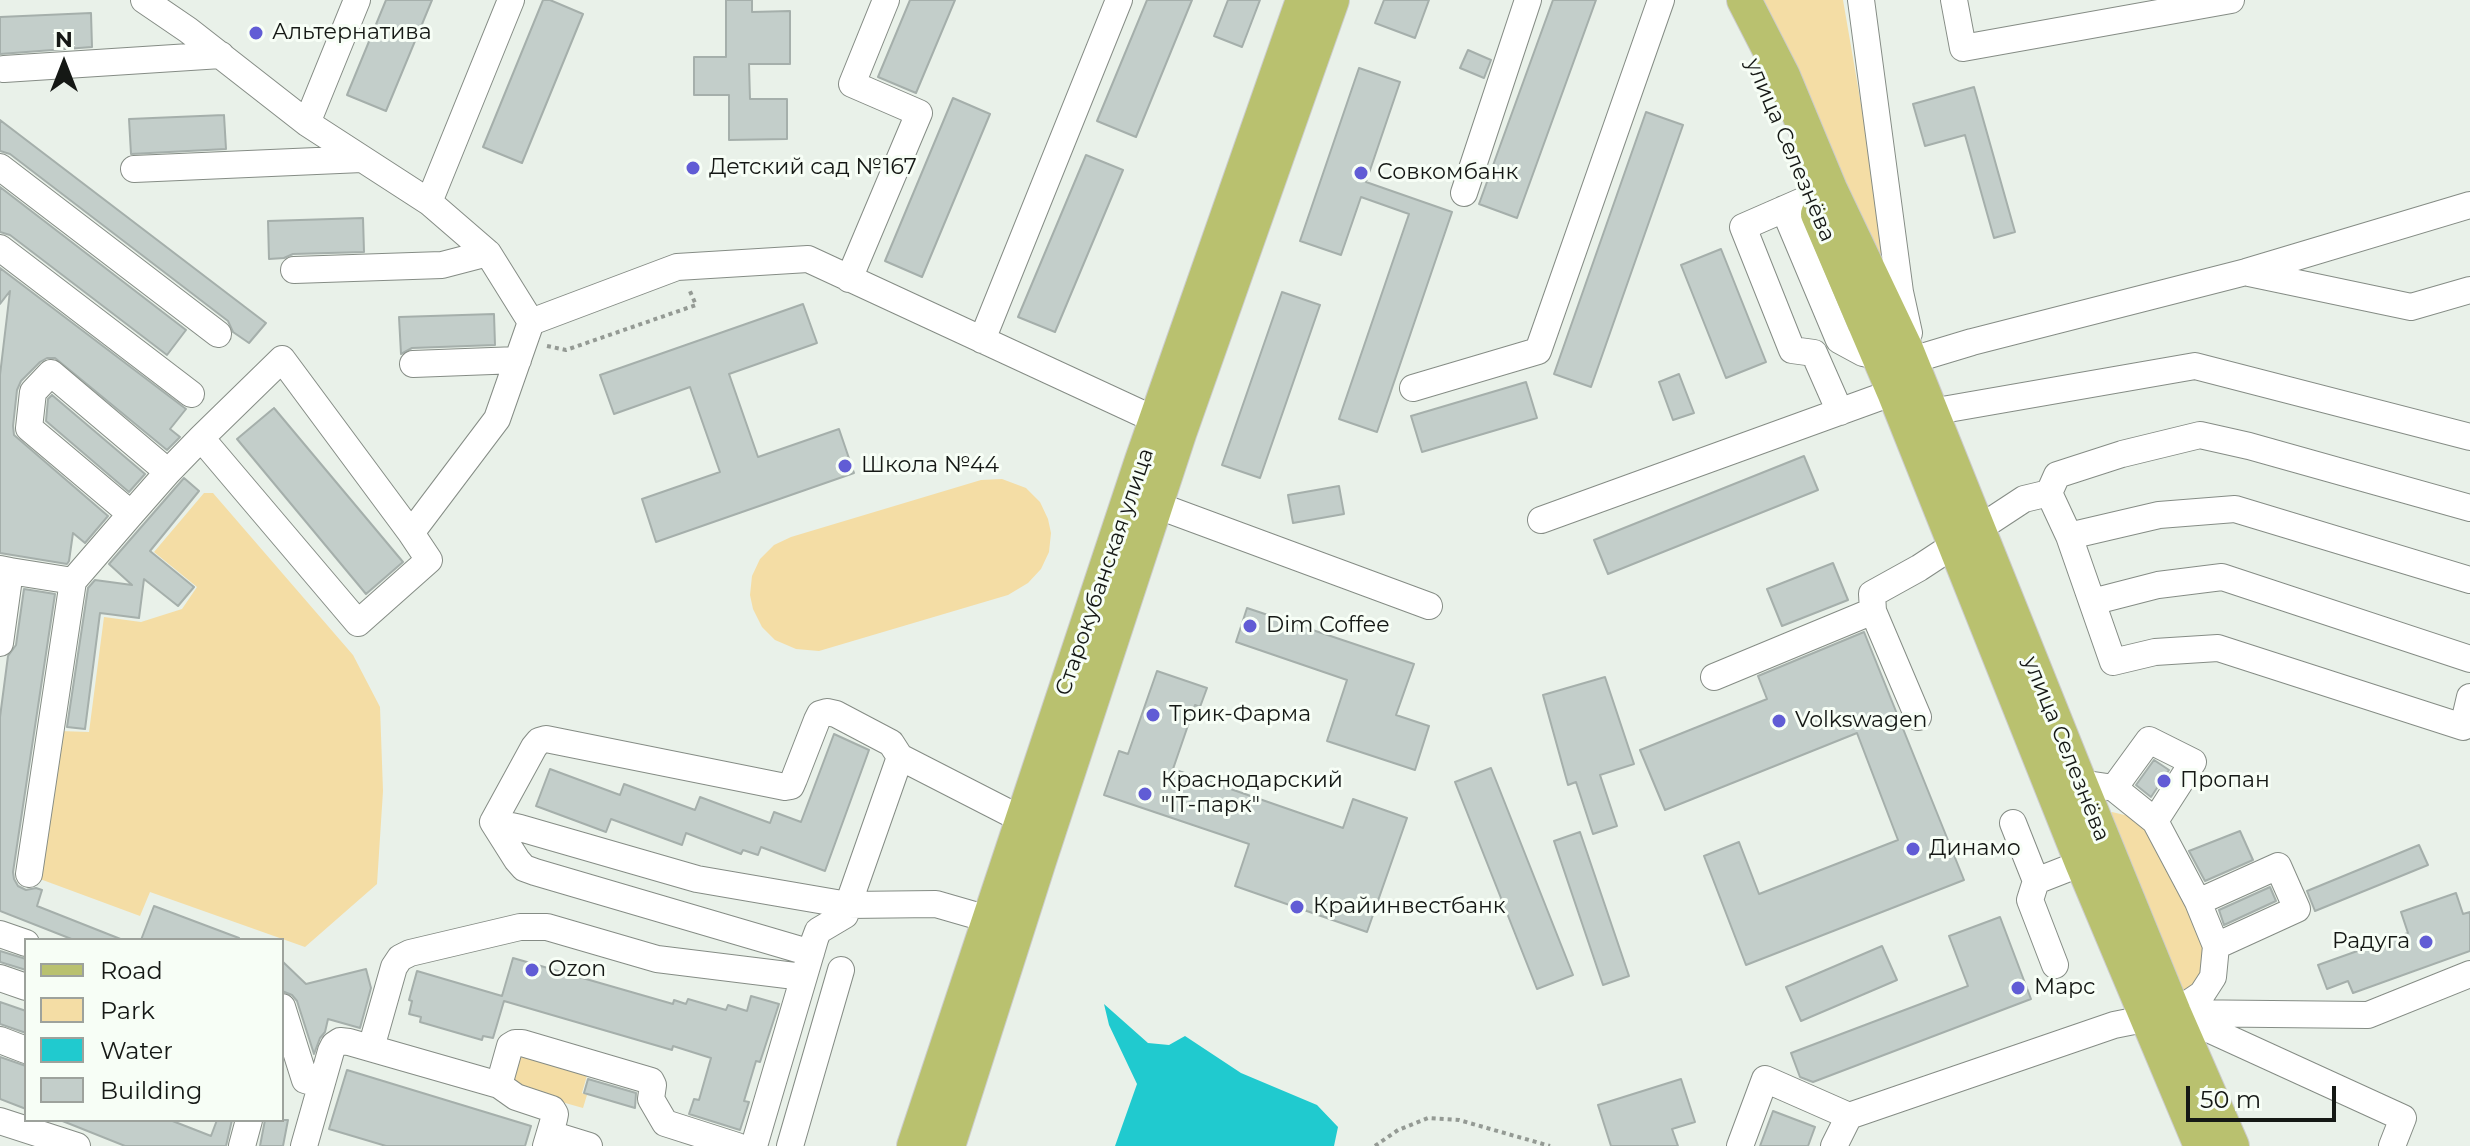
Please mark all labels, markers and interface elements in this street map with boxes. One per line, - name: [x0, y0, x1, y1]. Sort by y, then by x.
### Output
- place label: Альтернатива: [272, 20, 431, 46]
- north arrow: [24, 24, 104, 104]
- marker: Альтернатива: [247, 24, 265, 42]
- text: N: [55, 26, 73, 53]
- street label: улица Селезнёва: [1739, 54, 1841, 246]
- place label: Детский сад №167: [709, 155, 917, 181]
- marker: Детский сад №167: [684, 159, 702, 177]
- place label: Совкомбанк: [1377, 160, 1518, 186]
- marker: Совкомбанк: [1352, 164, 1370, 182]
- street label: Старокубанская улица: [1050, 445, 1160, 699]
- place label: Школа №44: [861, 453, 999, 479]
- marker: Школа №44: [836, 457, 854, 475]
- place label: Dim Coffee: [1266, 613, 1389, 639]
- marker: Dim Coffee: [1241, 617, 1259, 635]
- street label: улица Селезнёва: [2017, 653, 2115, 845]
- place label: Трик-Фарма: [1169, 702, 1311, 728]
- marker: Трик-Фарма: [1144, 706, 1162, 724]
- place label: Volkswagen: [1795, 708, 1927, 734]
- marker: Volkswagen: [1770, 712, 1788, 730]
- place label: Краснодарский "IT-парк": [1161, 768, 1343, 820]
- place label: Пропан: [2180, 768, 2270, 794]
- marker: Пропан: [2155, 772, 2173, 790]
- marker: Краснодарский "IT-парк": [1136, 785, 1154, 803]
- place label: Динамо: [1929, 836, 2021, 862]
- marker: Динамо: [1904, 840, 1922, 858]
- place label: Крайинвестбанк: [1313, 894, 1506, 920]
- marker: Крайинвестбанк: [1288, 898, 1306, 916]
- place label: Радуга: [2332, 929, 2410, 955]
- marker: Радуга: [2417, 933, 2435, 951]
- legend: [24, 938, 284, 1122]
- text: Road: [100, 956, 163, 985]
- place label: Ozon: [548, 957, 606, 983]
- marker: Ozon: [523, 961, 541, 979]
- place label: Марс: [2034, 975, 2095, 1001]
- marker: Марс: [2009, 979, 2027, 997]
- text: Park: [100, 996, 155, 1025]
- text: Water: [100, 1036, 173, 1065]
- scale bar: [2190, 1070, 2340, 1120]
- text: Building: [100, 1076, 203, 1105]
- text: 50 m: [2200, 1085, 2261, 1114]

